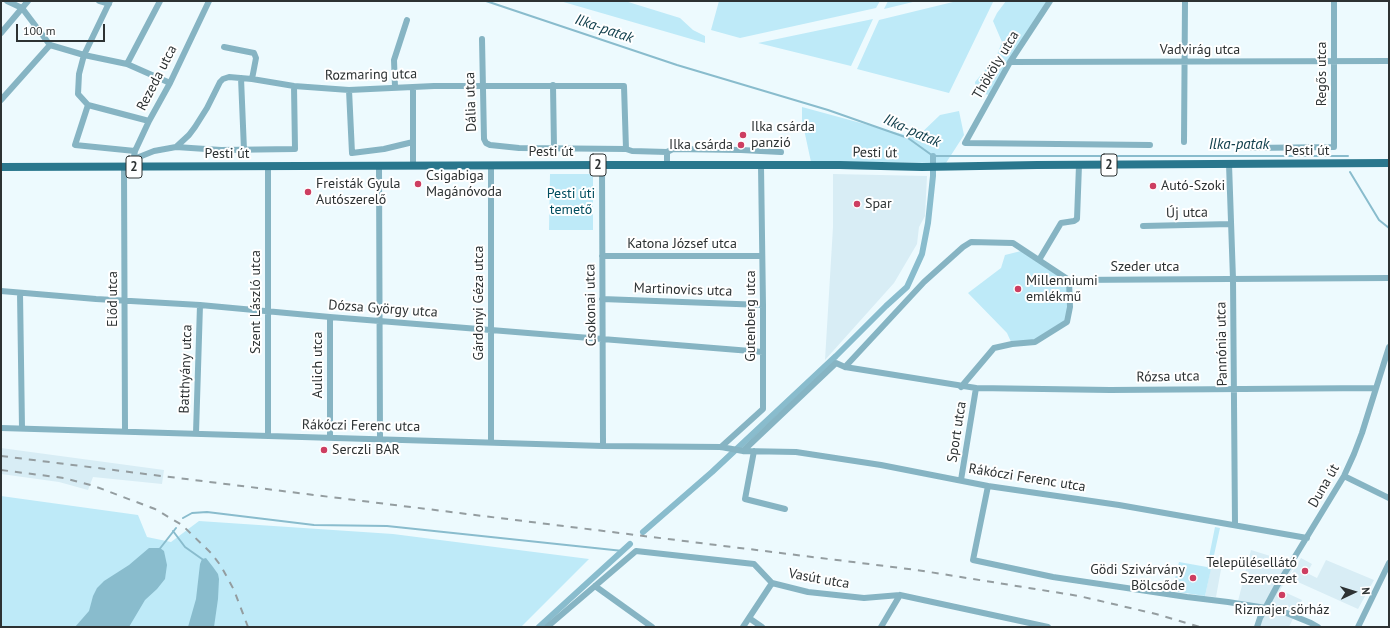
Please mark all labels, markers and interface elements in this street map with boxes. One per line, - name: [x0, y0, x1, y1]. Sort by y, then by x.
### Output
- water label: Ilka-patak: [572, 11, 636, 47]
- scale bar: [18, 16, 107, 42]
- text: 100 m: [23, 23, 56, 38]
- street label: Thököly utca: [969, 28, 1023, 102]
- street label: Rezeda utca: [133, 42, 181, 114]
- street label: Vadvirág utca: [1160, 42, 1240, 58]
- street label: Regős utca: [1314, 42, 1330, 106]
- street label: Rozmaring utca: [325, 66, 417, 84]
- street label: Dália utca: [462, 72, 480, 132]
- water label: Ilka-patak: [881, 110, 943, 152]
- place label: Ilka csárda panzió: [751, 119, 815, 152]
- marker: Ilka csárda panzió: [738, 130, 748, 140]
- water label: Ilka-patak: [1209, 136, 1269, 154]
- place label: Ilka csárda: [669, 137, 733, 153]
- marker: Ilka csárda: [736, 140, 746, 150]
- street label: Pesti út: [1285, 143, 1329, 159]
- street label: Pesti út: [529, 144, 573, 160]
- street label: Pesti út: [852, 144, 898, 162]
- street label: Pesti út: [205, 146, 249, 162]
- road number: 2: [590, 154, 606, 176]
- road number: 2: [1101, 154, 1117, 176]
- road number: 2: [126, 156, 142, 178]
- place label: Csigabiga Magánóvoda: [426, 168, 502, 200]
- place label: Freisták Gyula Autószerelő: [316, 176, 401, 208]
- place label: Autó-Szoki: [1161, 178, 1225, 194]
- marker: Csigabiga Magánóvoda: [413, 179, 423, 189]
- marker: Autó-Szoki: [1148, 181, 1158, 191]
- park label: Pesti úti temető: [547, 186, 595, 218]
- marker: Freisták Gyula Autószerelő: [303, 187, 313, 197]
- place label: Spar: [865, 196, 892, 212]
- marker: Spar: [852, 199, 862, 209]
- street label: Új utca: [1166, 204, 1208, 222]
- street label: Katona József utca: [627, 236, 737, 252]
- street label: Gárdonyi Géza utca: [471, 246, 487, 360]
- street label: Szent László utca: [248, 250, 264, 354]
- street label: Szeder utca: [1110, 259, 1180, 275]
- street label: Csokonai utca: [582, 264, 600, 346]
- street label: Gutenberg utca: [743, 270, 759, 362]
- street label: Előd utca: [105, 271, 121, 327]
- place label: Millenniumi emlékmű: [1026, 273, 1098, 306]
- street label: Martinovics utca: [633, 280, 733, 300]
- marker: Millenniumi emlékmű: [1013, 284, 1023, 294]
- street label: Dózsa György utca: [328, 297, 438, 321]
- street label: Pannónia utca: [1213, 302, 1231, 386]
- street label: Batthyány utca: [176, 324, 196, 414]
- street label: Aulich utca: [310, 332, 326, 398]
- street label: Rózsa utca: [1136, 368, 1200, 386]
- street label: Sport utca: [944, 400, 970, 464]
- street label: Rákóczi Ferenc utca: [302, 417, 420, 435]
- place label: Serczli BAR: [332, 442, 400, 458]
- marker: Serczli BAR: [319, 445, 329, 455]
- street label: Rákóczi Ferenc utca: [967, 460, 1087, 496]
- street label: Duna út: [1305, 461, 1343, 511]
- place label: Településellátó Szervezet: [1206, 555, 1297, 588]
- place label: Gödi Szivárvány Bölcsőde: [1090, 562, 1185, 594]
- street label: Vasút utca: [787, 565, 851, 593]
- marker: Településellátó Szervezet: [1300, 566, 1310, 576]
- north arrow: [1334, 572, 1374, 612]
- marker: Gödi Szivárvány Bölcsőde: [1188, 573, 1198, 583]
- text: N: [1359, 587, 1373, 595]
- marker: Rizmajer sörház: [1277, 590, 1287, 600]
- place label: Rizmajer sörház: [1234, 602, 1330, 618]

